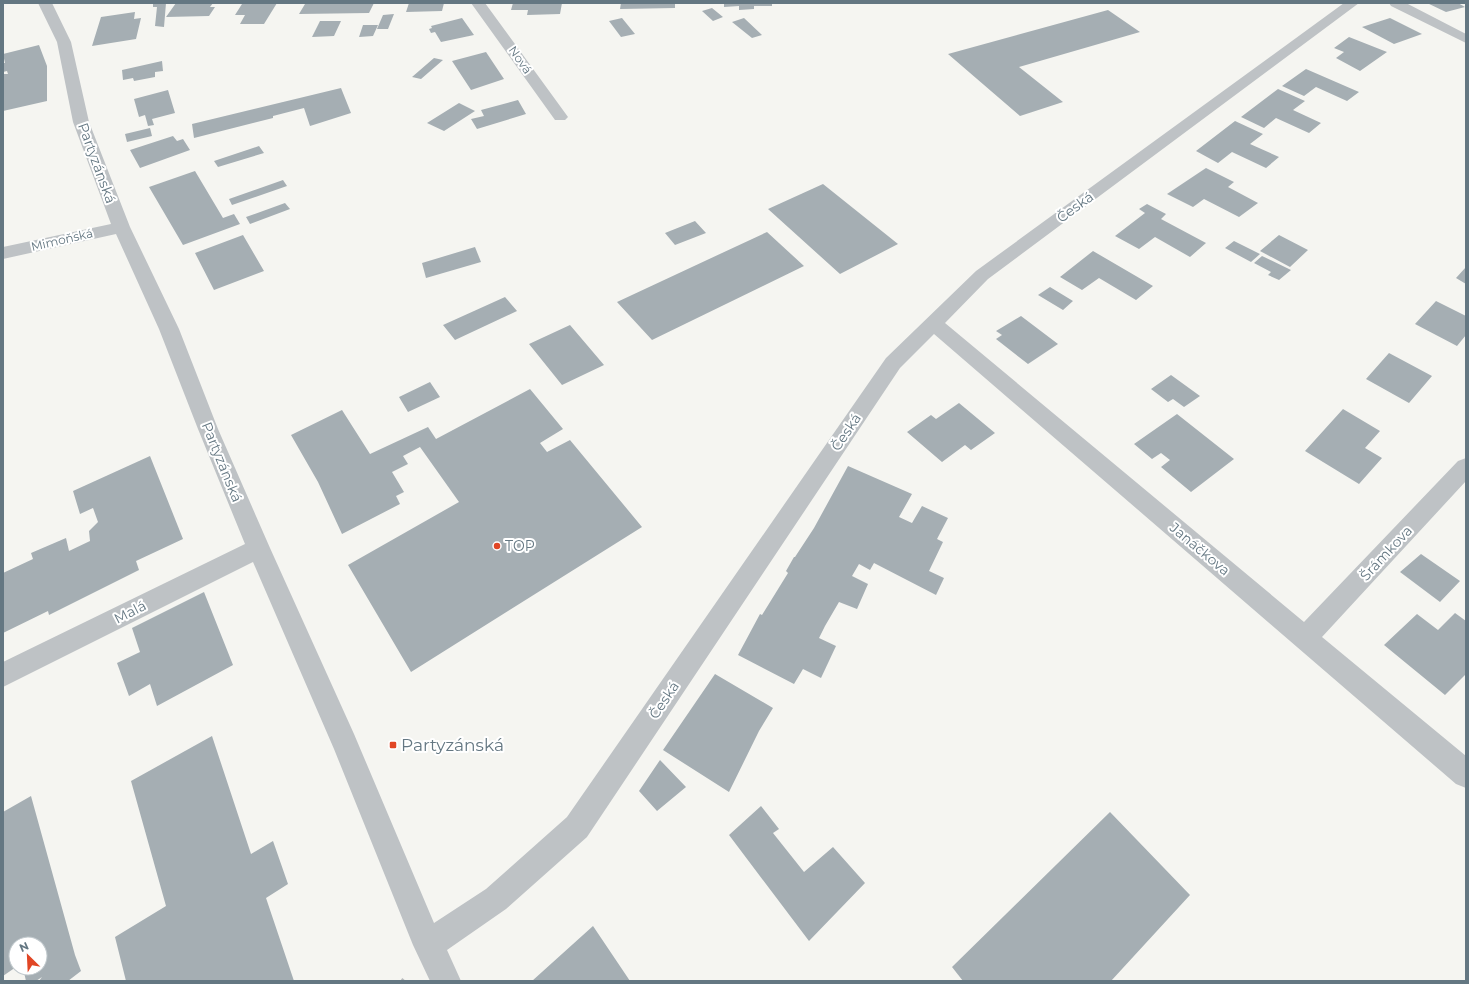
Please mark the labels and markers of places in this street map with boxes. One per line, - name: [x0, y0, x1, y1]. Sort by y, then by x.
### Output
- place label: TOP: [505, 537, 535, 555]
- marker: TOP: [492, 541, 502, 551]
- place label: Partyzánská: [401, 735, 504, 755]
- marker: Partyzánská: [388, 740, 398, 750]

